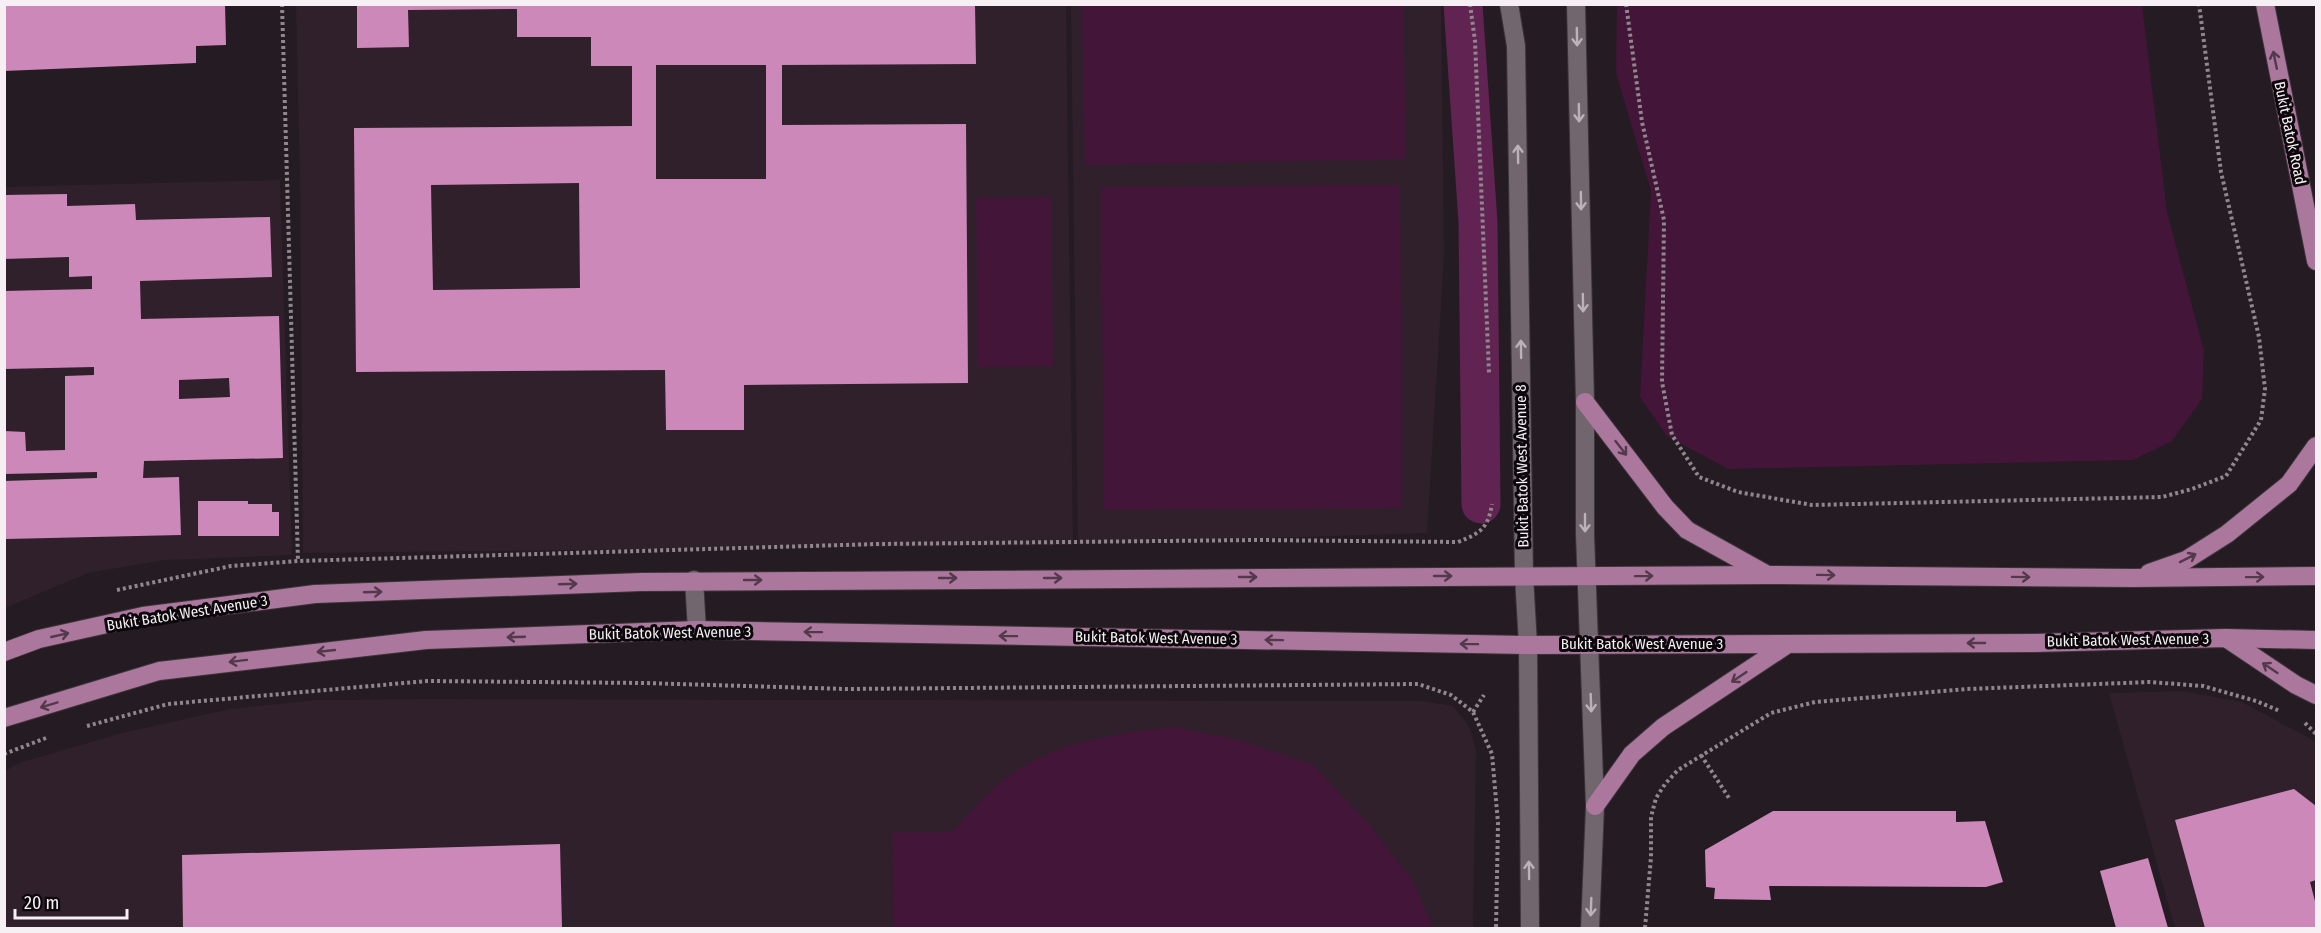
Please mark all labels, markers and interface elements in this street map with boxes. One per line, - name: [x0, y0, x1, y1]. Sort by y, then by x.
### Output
- one-way arrow: [1572, 26, 1583, 46]
- one-way arrow: [2269, 51, 2280, 70]
- street label: Bukit Batok Road: [2270, 80, 2310, 186]
- one-way arrow: [1573, 102, 1584, 122]
- one-way arrow: [1512, 145, 1524, 165]
- one-way arrow: [1575, 190, 1586, 210]
- one-way arrow: [1577, 293, 1588, 313]
- one-way arrow: [1515, 340, 1526, 360]
- street label: Bukit Batok West Avenue 8: [1512, 384, 1532, 548]
- one-way arrow: [1614, 440, 1627, 456]
- one-way arrow: [1579, 513, 1591, 533]
- one-way arrow: [2179, 551, 2197, 563]
- one-way arrow: [1816, 569, 1836, 581]
- one-way arrow: [1433, 570, 1453, 582]
- one-way arrow: [1634, 570, 1654, 582]
- one-way arrow: [1238, 571, 1258, 583]
- one-way arrow: [2011, 571, 2031, 583]
- one-way arrow: [2244, 571, 2264, 583]
- one-way arrow: [937, 572, 957, 584]
- one-way arrow: [1043, 572, 1063, 584]
- one-way arrow: [742, 574, 762, 586]
- one-way arrow: [558, 579, 578, 590]
- one-way arrow: [363, 586, 383, 597]
- street label: Bukit Batok West Avenue 3: [105, 591, 269, 635]
- street label: Bukit Batok West Avenue 3: [589, 623, 752, 643]
- one-way arrow: [803, 626, 823, 638]
- one-way arrow: [50, 628, 69, 640]
- street label: Bukit Batok West Avenue 3: [1075, 628, 1238, 648]
- one-way arrow: [998, 630, 1018, 641]
- street label: Bukit Batok West Avenue 3: [2047, 630, 2210, 650]
- one-way arrow: [506, 631, 526, 642]
- one-way arrow: [1265, 635, 1285, 646]
- street label: Bukit Batok West Avenue 3: [1561, 635, 1724, 653]
- one-way arrow: [1966, 637, 1986, 649]
- one-way arrow: [1460, 638, 1480, 650]
- one-way arrow: [317, 646, 337, 657]
- one-way arrow: [229, 656, 248, 667]
- one-way arrow: [2262, 662, 2279, 674]
- one-way arrow: [1731, 670, 1748, 683]
- one-way arrow: [1586, 693, 1597, 713]
- one-way arrow: [40, 700, 59, 711]
- one-way arrow: [1523, 861, 1535, 881]
- scale bar: [15, 882, 128, 920]
- text: 20 m: [24, 892, 59, 914]
- one-way arrow: [1585, 896, 1596, 916]

